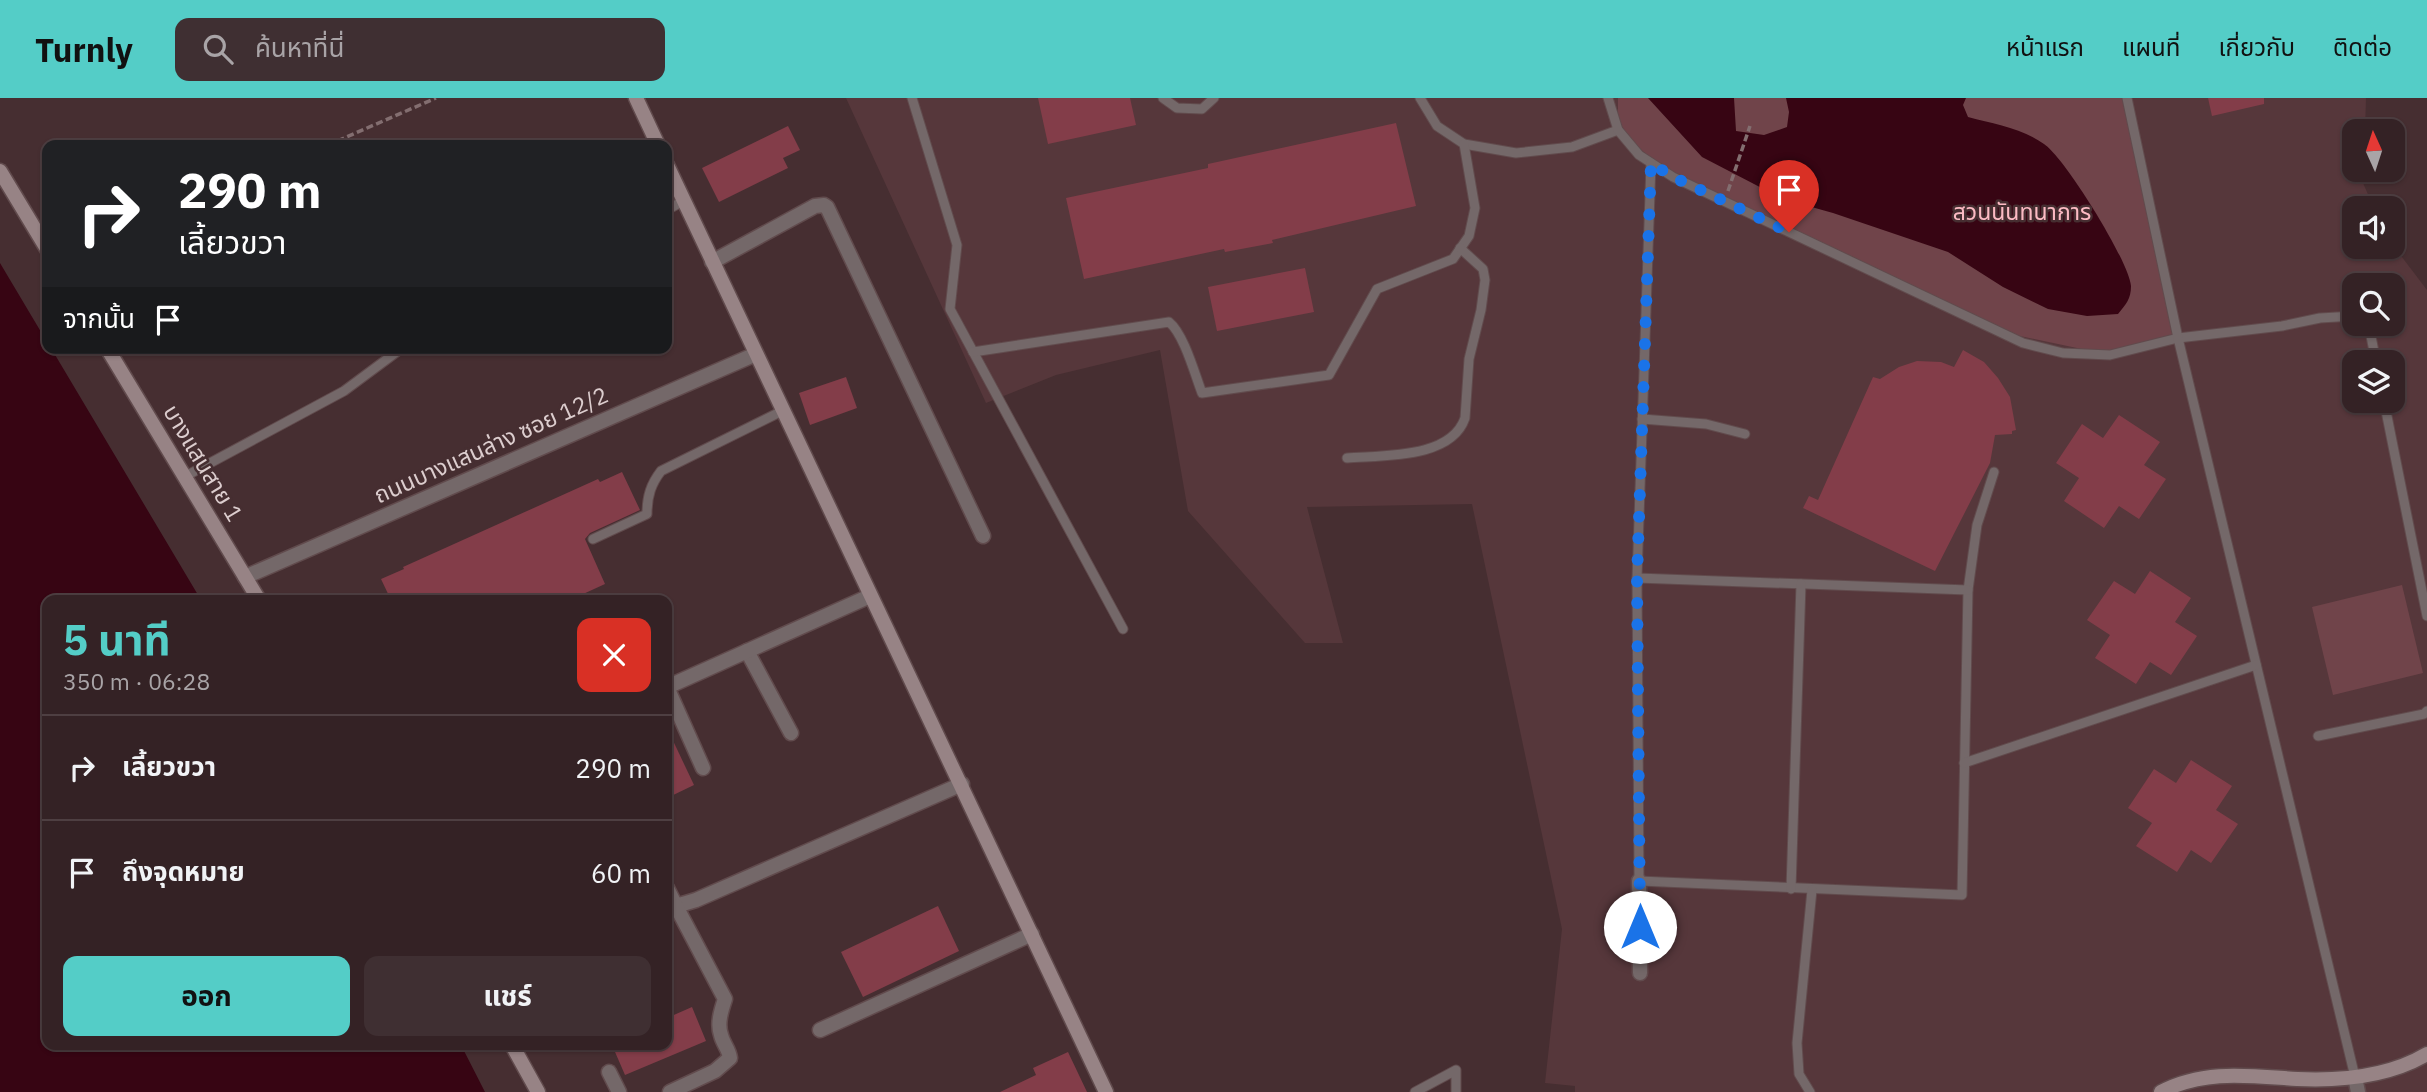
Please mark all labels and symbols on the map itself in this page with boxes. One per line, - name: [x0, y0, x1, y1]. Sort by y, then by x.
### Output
- north arrow: [2342, 119, 2404, 182]
- pin: [1759, 160, 1819, 232]
- park label: สวนนันทนาการ: [1953, 196, 2091, 226]
- street label: ถนนบางแสนล่าง ซอย 12/2: [369, 379, 612, 509]
- street label: บางแสนสาย 1: [157, 399, 250, 526]
- position arrow: [1603, 890, 1677, 964]

